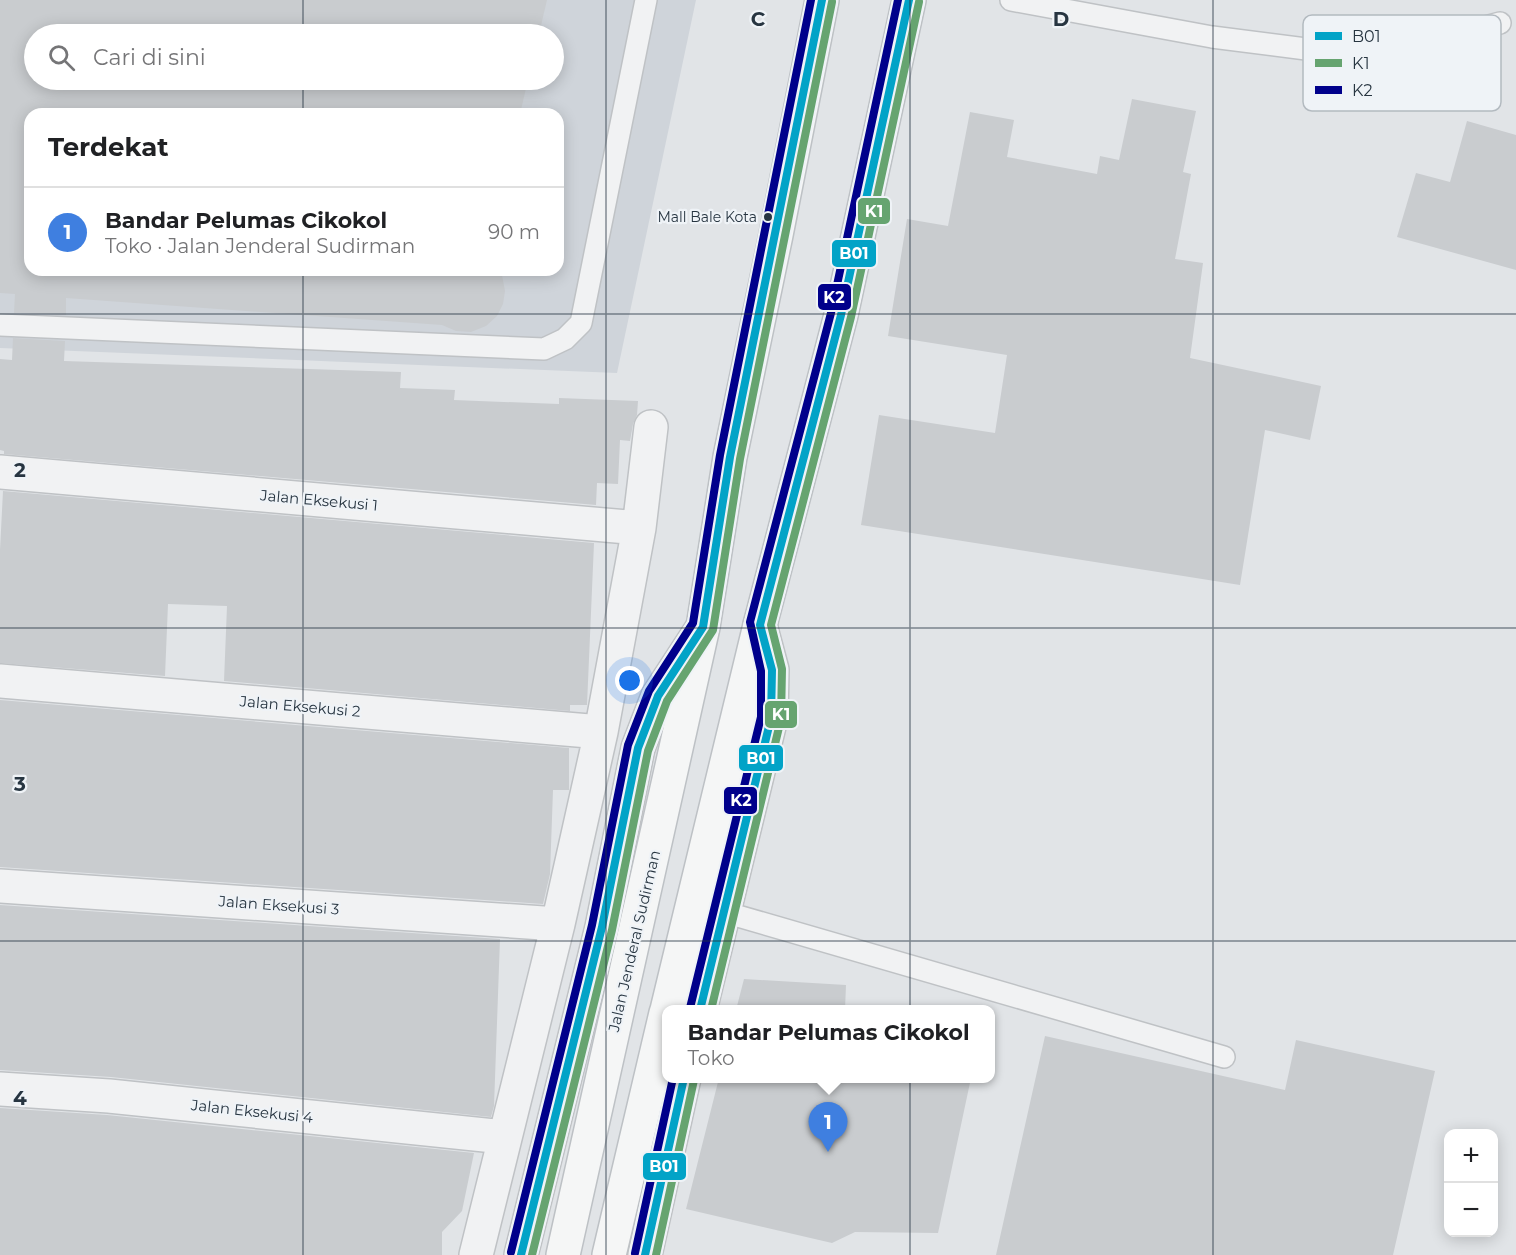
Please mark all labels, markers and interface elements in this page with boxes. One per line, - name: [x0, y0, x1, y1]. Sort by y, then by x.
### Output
- text: C: [751, 7, 766, 31]
- text: D: [1053, 7, 1069, 31]
- legend: [1303, 15, 1501, 111]
- search box: [24, 24, 564, 90]
- text: B01: [1352, 27, 1380, 46]
- icon: search: [45, 41, 78, 74]
- text: Cari di sini: [93, 44, 206, 71]
- text: K1: [1352, 54, 1369, 73]
- text: K2: [1352, 81, 1372, 100]
- text: Terdekat: [48, 131, 169, 163]
- line badge: K1: [857, 197, 891, 225]
- text: K1: [865, 202, 883, 221]
- text: Bandar Pelumas Cikokol: [105, 207, 387, 234]
- place label: Mall Bale Kota: [657, 208, 757, 226]
- marker: Mall Bale Kota: [762, 211, 774, 223]
- text: 1: [64, 220, 71, 244]
- text: 90 m: [488, 220, 540, 244]
- text: Toko · Jalan Jenderal Sudirman: [105, 234, 415, 258]
- line badge: B01: [831, 239, 877, 268]
- text: B01: [839, 244, 869, 263]
- line badge: K2: [817, 283, 852, 311]
- text: K2: [823, 288, 845, 307]
- text: 2: [14, 458, 26, 482]
- street label: Jalan Eksekusi 1: [258, 485, 379, 515]
- your location: [615, 666, 644, 695]
- street label: Jalan Eksekusi 2: [238, 691, 361, 721]
- line badge: K1: [764, 700, 798, 729]
- text: K1: [772, 705, 790, 724]
- line badge: B01: [738, 744, 784, 772]
- text: B01: [746, 749, 776, 768]
- text: 3: [13, 772, 26, 796]
- line badge: K2: [723, 786, 758, 815]
- text: K2: [730, 791, 752, 810]
- street label: Jalan Jenderal Sudirman: [604, 848, 664, 1035]
- street label: Jalan Eksekusi 3: [217, 891, 340, 919]
- popup: [662, 1005, 995, 1083]
- text: Bandar Pelumas Cikokol: [687, 1019, 970, 1046]
- text: Toko: [687, 1046, 734, 1070]
- text: 4: [13, 1086, 27, 1110]
- street label: Jalan Eksekusi 4: [189, 1095, 314, 1127]
- pin: 1: [808, 1102, 848, 1152]
- map controls: [1444, 1129, 1498, 1237]
- button: +: [1444, 1129, 1498, 1183]
- line badge: B01: [642, 1152, 687, 1181]
- text: B01: [649, 1157, 679, 1176]
- button: −: [1444, 1183, 1498, 1237]

